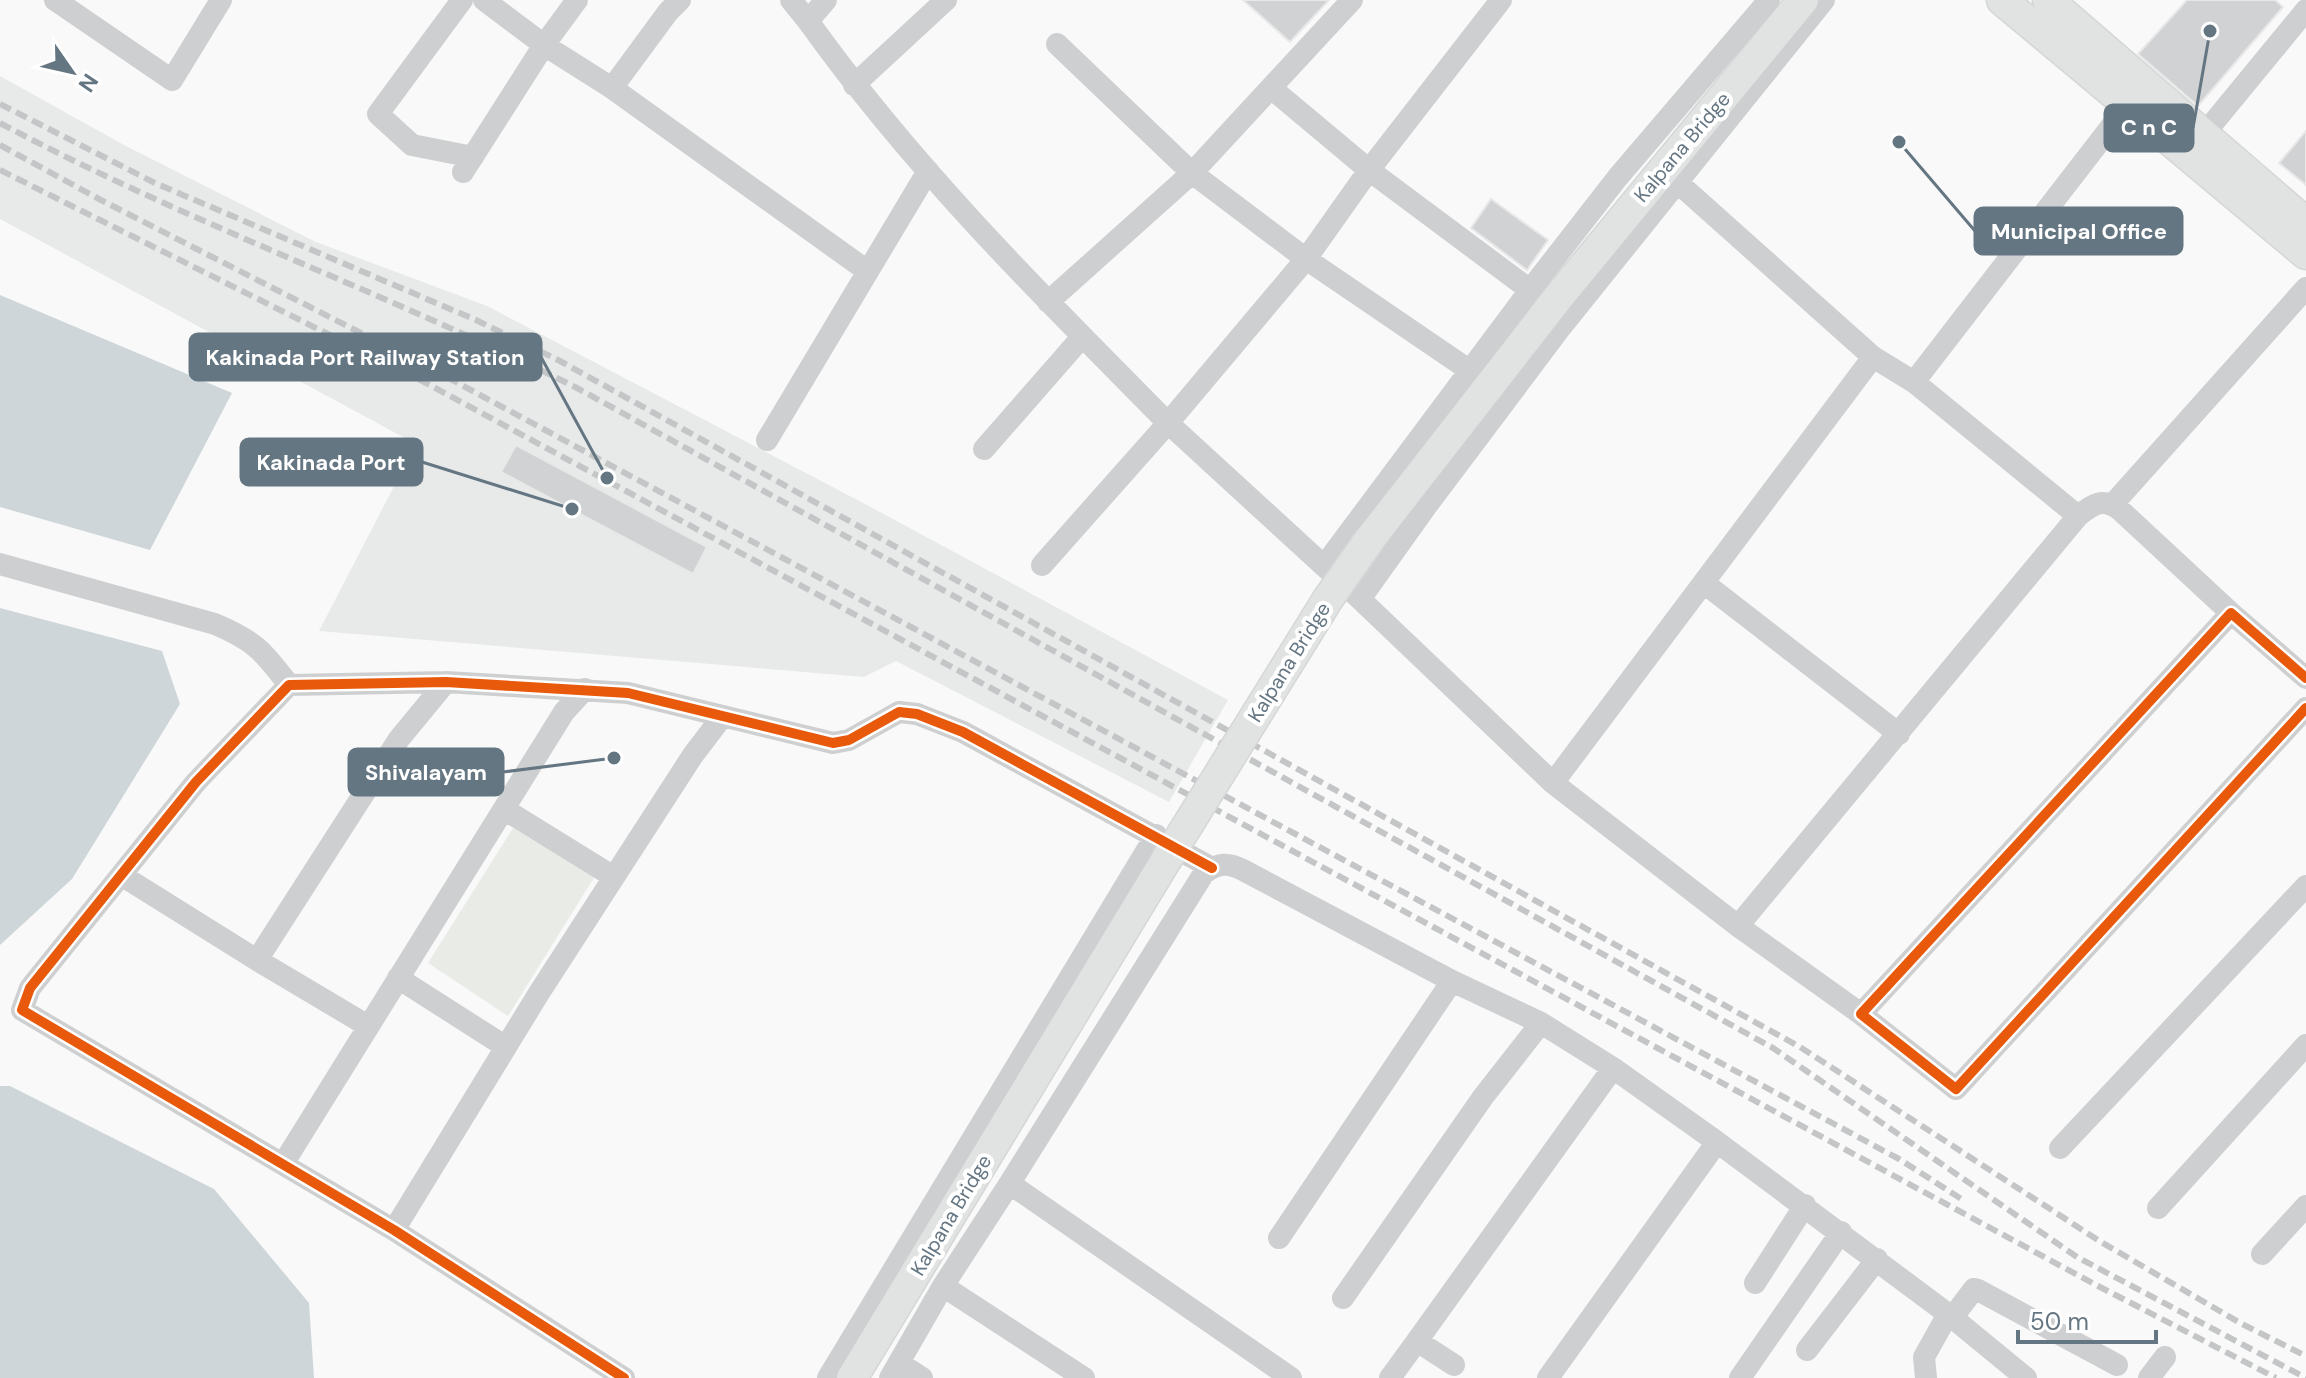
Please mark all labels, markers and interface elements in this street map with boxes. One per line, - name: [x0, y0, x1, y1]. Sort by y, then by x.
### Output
- north arrow: [32, 32, 112, 112]
- text: N: [72, 68, 105, 98]
- street label: Kalpana Bridge: [1628, 86, 1736, 208]
- callout: C n C: [2105, 105, 2193, 151]
- text: C n C: [2121, 113, 2177, 142]
- callout: Municipal Office: [1975, 208, 2182, 254]
- text: Municipal Office: [1991, 217, 2167, 246]
- callout: Kakinada Port Railway Station: [190, 334, 541, 380]
- text: Kakinada Port Railway Station: [205, 343, 525, 372]
- callout: Kakinada Port: [241, 439, 422, 485]
- text: Kakinada Port: [256, 448, 406, 477]
- street label: Kalpana Bridge: [1242, 597, 1336, 727]
- callout: Shivalayam: [349, 749, 503, 795]
- text: Shivalayam: [365, 758, 487, 787]
- street label: Kalpana Bridge: [905, 1150, 997, 1280]
- scale bar: [2018, 1294, 2156, 1344]
- text: 50 m: [2030, 1306, 2089, 1337]

